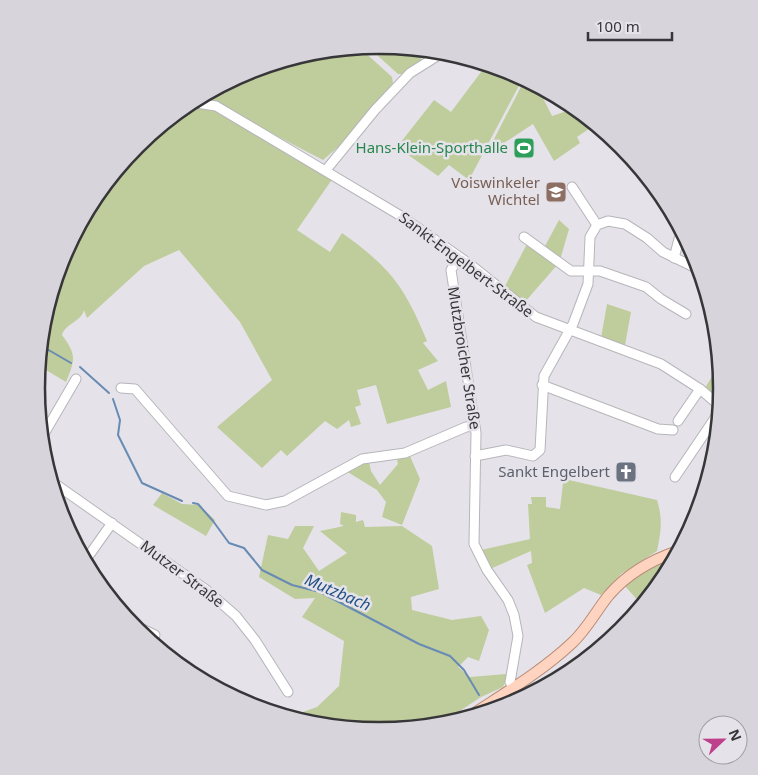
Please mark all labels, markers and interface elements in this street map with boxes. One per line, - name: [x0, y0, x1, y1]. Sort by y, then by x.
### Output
- scale bar: [588, 10, 672, 42]
- text: 100 m: [596, 16, 640, 36]
- sports icon: Hans-Klein-Sporthalle: [512, 136, 536, 160]
- place label: Hans-Klein-Sporthalle: [356, 137, 508, 157]
- place label: Voiswinkeler Wichtel: [451, 172, 540, 209]
- school or university icon: Voiswinkeler Wichtel: [544, 180, 568, 204]
- street label: Sankt-Engelbert-Straße: [395, 207, 538, 321]
- street label: Mutzbroicher Straße: [444, 285, 486, 431]
- church icon: Sankt Engelbert: [614, 460, 638, 484]
- place label: Sankt Engelbert: [498, 461, 611, 481]
- street label: Mutzer Straße: [137, 535, 228, 611]
- water label: Mutzbach: [301, 568, 375, 616]
- north arrow: [698, 715, 748, 765]
- text: N: [725, 726, 746, 744]

